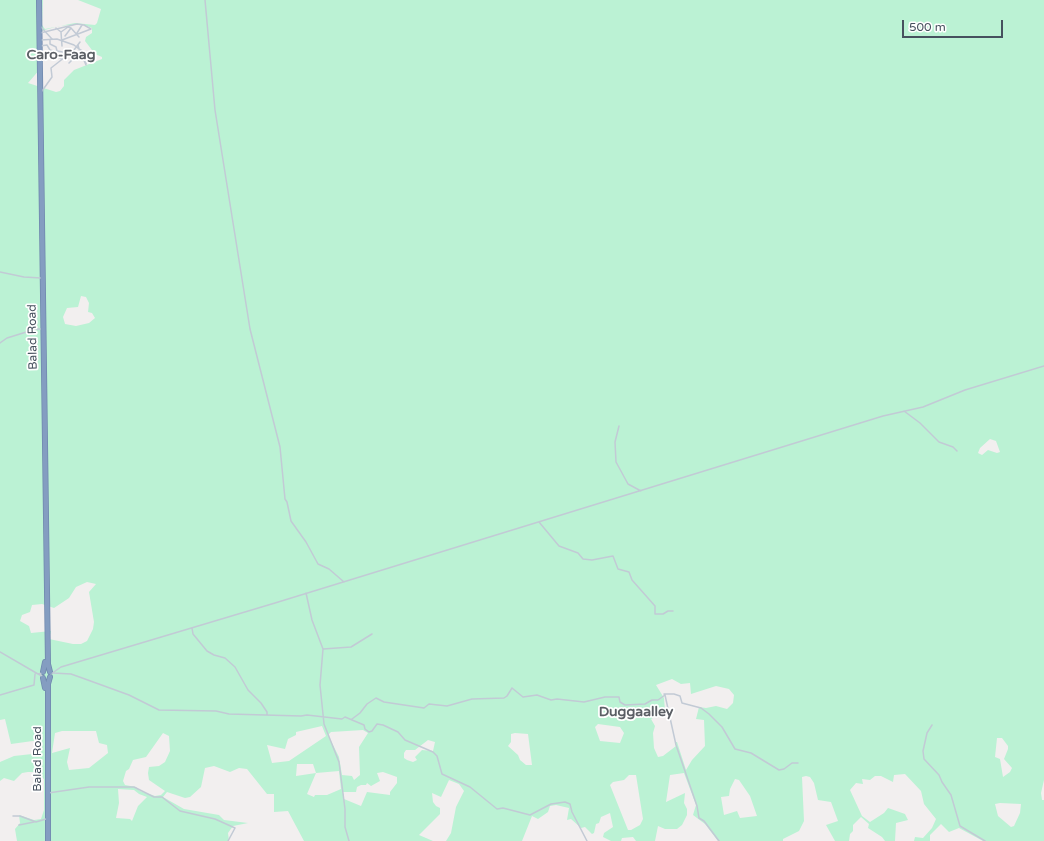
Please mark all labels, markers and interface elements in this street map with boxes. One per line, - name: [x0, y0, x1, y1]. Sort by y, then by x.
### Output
- scale bar: [904, 12, 1005, 38]
- text: 500 m: [909, 20, 946, 34]
- district label: Caro-Faag: [27, 47, 95, 63]
- street label: Balad Road: [25, 304, 41, 370]
- district label: Duggaalley: [599, 704, 673, 720]
- street label: Balad Road: [31, 726, 45, 792]

